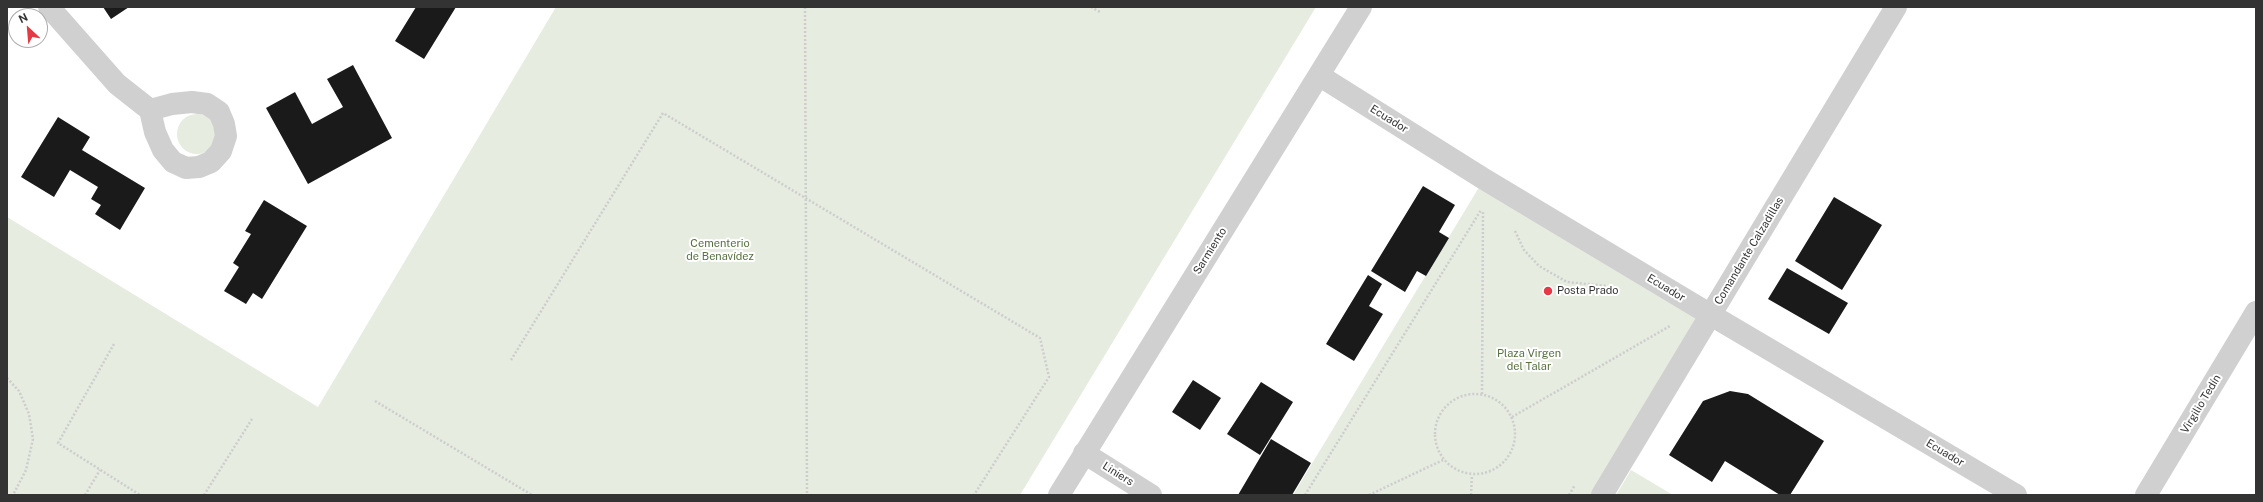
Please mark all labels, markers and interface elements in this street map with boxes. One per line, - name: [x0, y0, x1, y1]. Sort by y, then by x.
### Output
- north arrow: [8, 8, 48, 48]
- text: N: [17, 11, 30, 25]
- street label: Ecuador: [1368, 102, 1410, 136]
- street label: Comandante Calzadillas: [1712, 195, 1786, 307]
- street label: Sarmiento: [1190, 225, 1230, 277]
- park label: Cementerio de Benavídez: [686, 237, 754, 263]
- street label: Ecuador: [1644, 271, 1688, 305]
- place label: Posta Prado: [1557, 284, 1618, 298]
- marker: Posta Prado: [1542, 285, 1554, 297]
- park label: Plaza Virgen del Talar: [1497, 347, 1561, 373]
- street label: Virgilio Tedín: [2178, 372, 2224, 436]
- street label: Ecuador: [1923, 436, 1967, 470]
- street label: Liniers: [1100, 459, 1136, 489]

